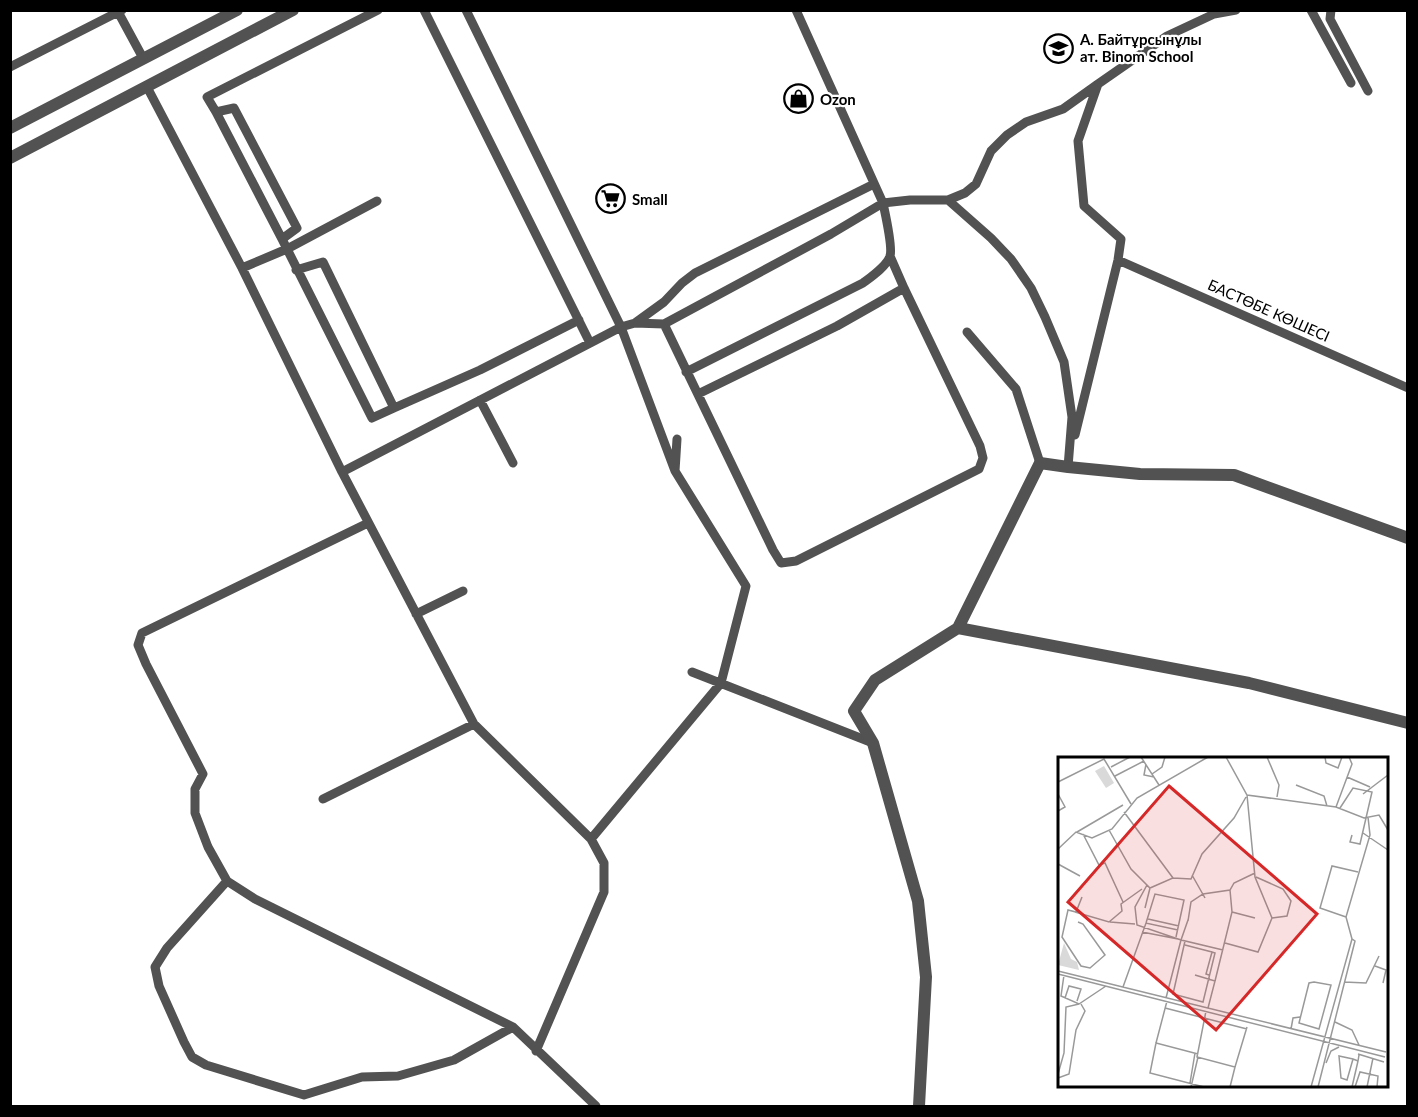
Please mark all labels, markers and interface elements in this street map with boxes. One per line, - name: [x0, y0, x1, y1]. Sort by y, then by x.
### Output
- place label: А. Байтұрсынұлы ат. Binom School: [1079, 30, 1202, 65]
- school or university icon: А. Байтұрсынұлы ат. Binom School: [1043, 32, 1075, 64]
- shop icon: Ozon: [783, 83, 815, 115]
- place label: Ozon: [820, 90, 856, 108]
- supermarket icon: Small: [595, 183, 627, 215]
- place label: Small: [632, 190, 668, 208]
- street label: БАСТӨБЕ КӨШЕСІ: [1205, 275, 1333, 345]
- inset map: [1058, 757, 1388, 1087]

